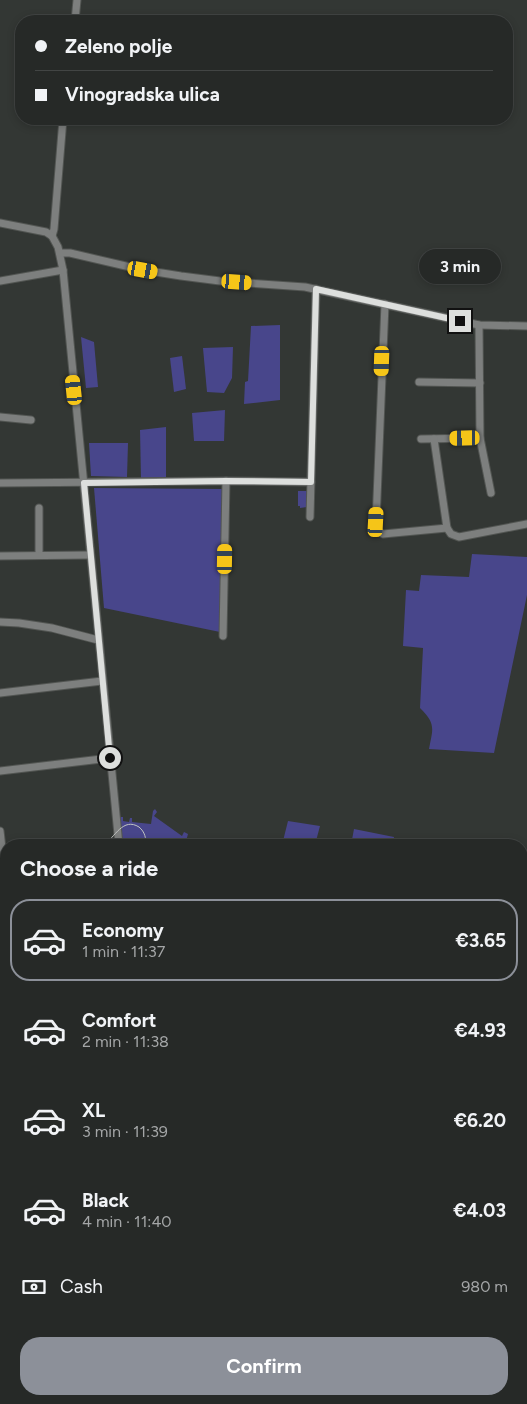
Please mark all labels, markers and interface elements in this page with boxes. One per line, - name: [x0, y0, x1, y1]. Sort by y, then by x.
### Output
- text: Zeleno polje: [65, 35, 172, 58]
- text: Vinogradska ulica: [65, 83, 220, 106]
- callout: 3 min: [419, 248, 501, 284]
- text: 3 min: [440, 257, 480, 276]
- car: [126, 260, 159, 280]
- car: [221, 273, 252, 291]
- route end: [449, 310, 471, 332]
- car: [373, 346, 390, 376]
- car: [64, 374, 83, 406]
- car: [449, 430, 480, 446]
- car: [367, 507, 384, 537]
- car: [217, 544, 232, 574]
- route start: [99, 747, 121, 769]
- text: Choose a ride: [20, 855, 158, 882]
- icon: car: [22, 918, 67, 963]
- text: Economy: [82, 919, 164, 942]
- text: €3.65: [455, 929, 506, 952]
- text: 1 min · 11:37: [82, 942, 165, 961]
- icon: car: [22, 1008, 67, 1053]
- text: Comfort: [82, 1009, 157, 1032]
- text: €4.93: [454, 1019, 506, 1042]
- text: 2 min · 11:38: [82, 1032, 169, 1051]
- icon: car: [22, 1098, 67, 1143]
- text: XL: [82, 1099, 105, 1122]
- text: €6.20: [454, 1109, 506, 1132]
- text: 3 min · 11:39: [82, 1122, 168, 1141]
- icon: car: [22, 1188, 67, 1233]
- text: Black: [82, 1189, 129, 1212]
- text: €4.03: [453, 1199, 506, 1222]
- text: 4 min · 11:40: [82, 1212, 172, 1231]
- icon: cash: [20, 1273, 48, 1301]
- text: Cash: [60, 1275, 103, 1298]
- text: 980 m: [461, 1277, 508, 1296]
- button: Confirm: [20, 1337, 508, 1395]

